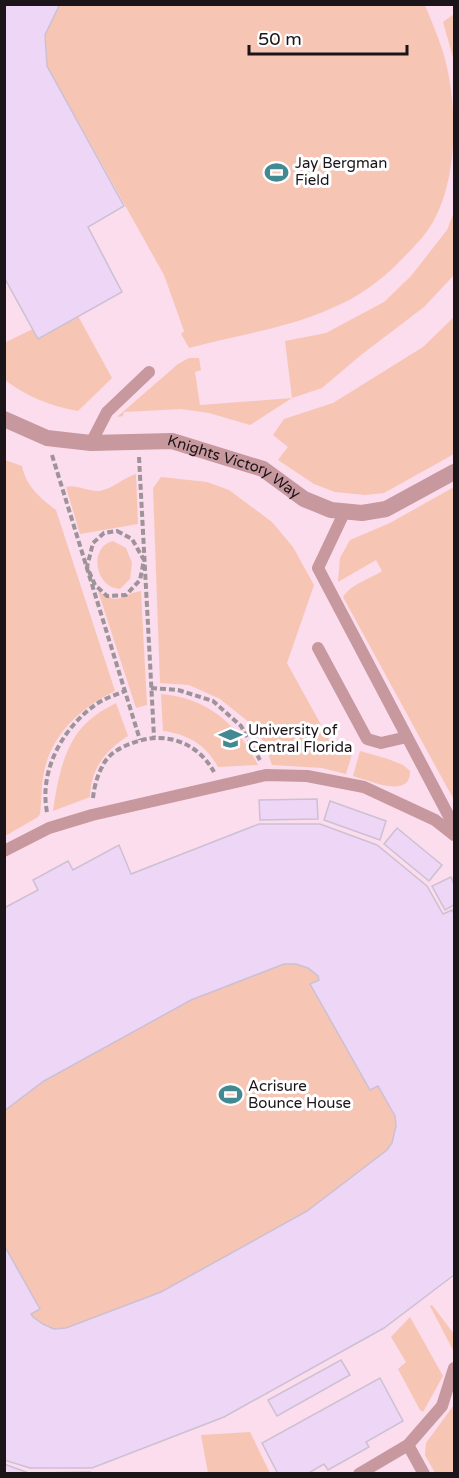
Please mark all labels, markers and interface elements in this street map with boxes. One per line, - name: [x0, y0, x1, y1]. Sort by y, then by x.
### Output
- scale bar: [249, 18, 406, 56]
- text: 50 m: [258, 28, 302, 50]
- place label: Jay Bergman Field: [295, 154, 387, 189]
- sports icon: Jay Bergman Field: [264, 159, 290, 185]
- street label: Knights Victory Way: [165, 431, 304, 502]
- place label: University of Central Florida: [248, 721, 352, 756]
- school or university icon: University of Central Florida: [217, 726, 243, 752]
- place label: Acrisure Bounce House: [248, 1077, 351, 1112]
- sports icon: Acrisure Bounce House: [217, 1082, 243, 1108]

